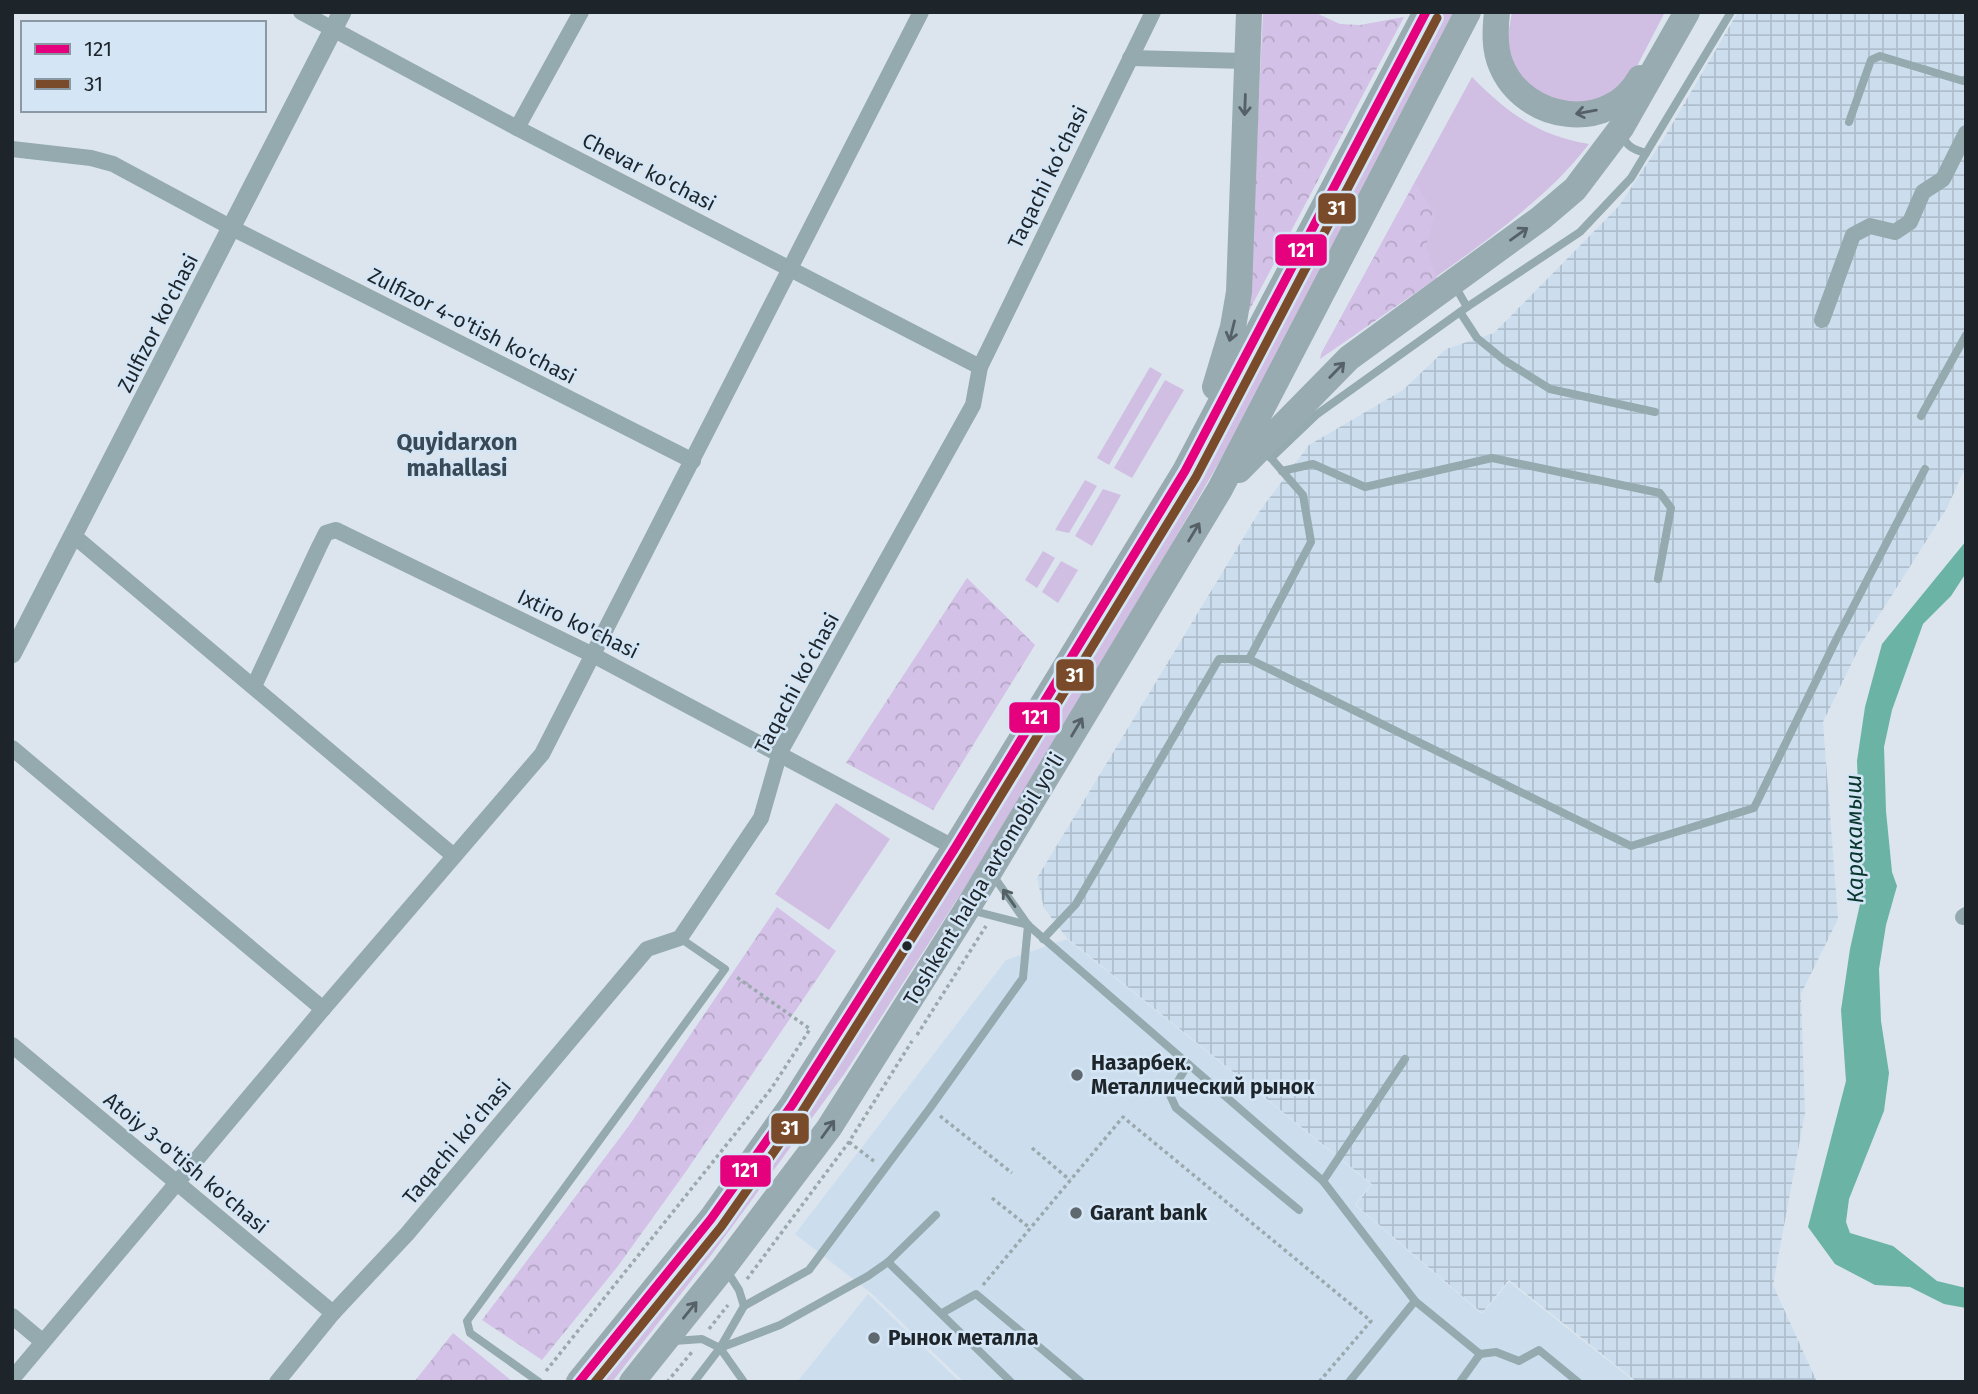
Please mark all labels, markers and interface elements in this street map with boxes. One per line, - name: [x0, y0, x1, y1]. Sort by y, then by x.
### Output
- legend: [21, 21, 266, 112]
- text: 121: [84, 36, 112, 62]
- text: 31: [84, 71, 103, 97]
- one-way arrow: [1238, 93, 1251, 116]
- street label: Taqachi koʻchasi: [1002, 101, 1094, 253]
- one-way arrow: [1575, 106, 1598, 119]
- street label: Chevar ko'chasi: [578, 127, 720, 217]
- line badge: 31: [1317, 192, 1357, 225]
- text: 31: [1327, 197, 1346, 220]
- one-way arrow: [1509, 227, 1528, 241]
- line badge: 121: [1274, 233, 1328, 267]
- text: 121: [1287, 239, 1315, 262]
- street label: Zulfizor ko'chasi: [112, 249, 204, 397]
- street label: Zulfizor 4-o'tish ko'chasi: [364, 262, 580, 390]
- one-way arrow: [1224, 320, 1237, 342]
- one-way arrow: [1329, 362, 1346, 379]
- district label: Quyidarxon mahallasi: [396, 428, 518, 482]
- one-way arrow: [1187, 523, 1201, 543]
- street label: Ixtiro ko'chasi: [513, 583, 643, 665]
- street label: Taqachi koʻchasi: [749, 608, 845, 758]
- line badge: 31: [1055, 658, 1095, 692]
- text: 31: [1065, 664, 1084, 687]
- line badge: 121: [1008, 701, 1061, 734]
- text: 121: [1021, 706, 1049, 729]
- one-way arrow: [1070, 718, 1084, 738]
- street label: Toshkent halqa avtomobil yo'li: [898, 748, 1070, 1010]
- water label: Каракамыш: [1839, 774, 1869, 904]
- one-way arrow: [1002, 889, 1016, 908]
- unlabelled marker: [900, 939, 914, 953]
- place label: Назарбек. Металлический рынок: [1091, 1050, 1315, 1100]
- marker: Назарбек. Металлический рынок: [1069, 1067, 1085, 1083]
- street label: Taqachi koʻchasi: [397, 1074, 517, 1210]
- street label: Atoiy 3-o'tish ko'chasi: [98, 1087, 274, 1239]
- line badge: 31: [770, 1112, 810, 1145]
- text: 31: [780, 1117, 799, 1140]
- one-way arrow: [821, 1120, 835, 1139]
- line badge: 121: [719, 1154, 772, 1188]
- text: 121: [731, 1159, 759, 1182]
- place label: Garant bank: [1090, 1200, 1207, 1226]
- marker: Garant bank: [1068, 1205, 1084, 1221]
- one-way arrow: [682, 1301, 698, 1319]
- place label: Рынок металла: [888, 1325, 1038, 1351]
- marker: Рынок металла: [866, 1330, 882, 1346]

